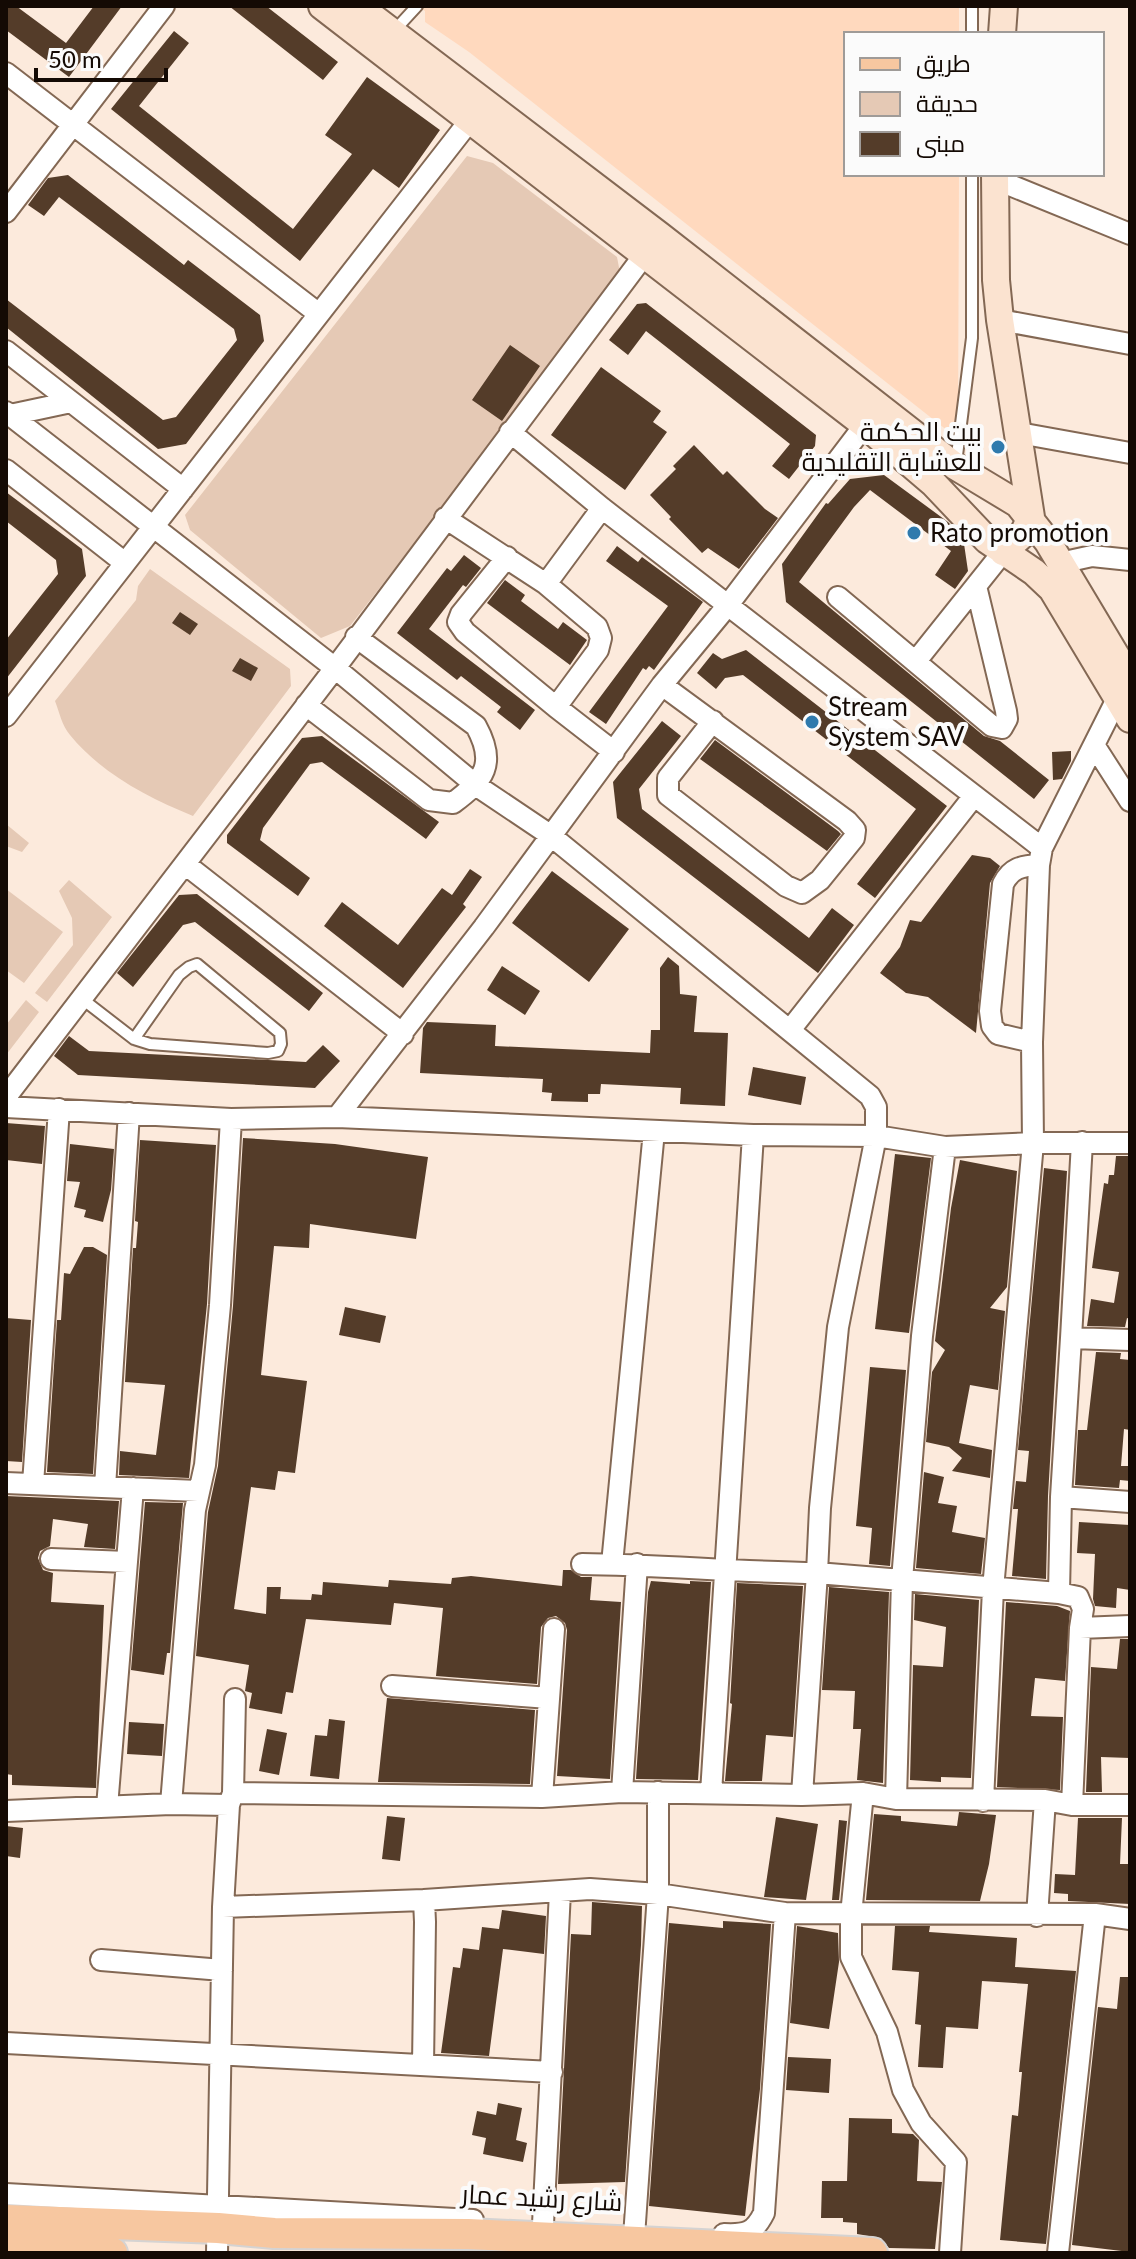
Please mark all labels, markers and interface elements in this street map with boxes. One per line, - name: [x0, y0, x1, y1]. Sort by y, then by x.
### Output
- scale bar: [36, 32, 166, 82]
- legend: [844, 32, 1104, 176]
- text: 50 m: [48, 44, 102, 73]
- text: طريق: [916, 48, 971, 79]
- text: حديقة: [916, 88, 978, 117]
- text: مبنى: [916, 128, 965, 158]
- place label: بيت الحكمة للعشابة التقليدية: [802, 415, 982, 477]
- marker: بيت الحكمة للعشابة التقليدية: [989, 438, 1007, 456]
- place label: Rato promotion: [930, 516, 1109, 548]
- marker: Rato promotion: [905, 524, 923, 542]
- place label: Stream System SAV: [828, 690, 965, 752]
- marker: Stream System SAV: [803, 713, 821, 731]
- street label: شارع رشيد عمار: [459, 2177, 623, 2219]

